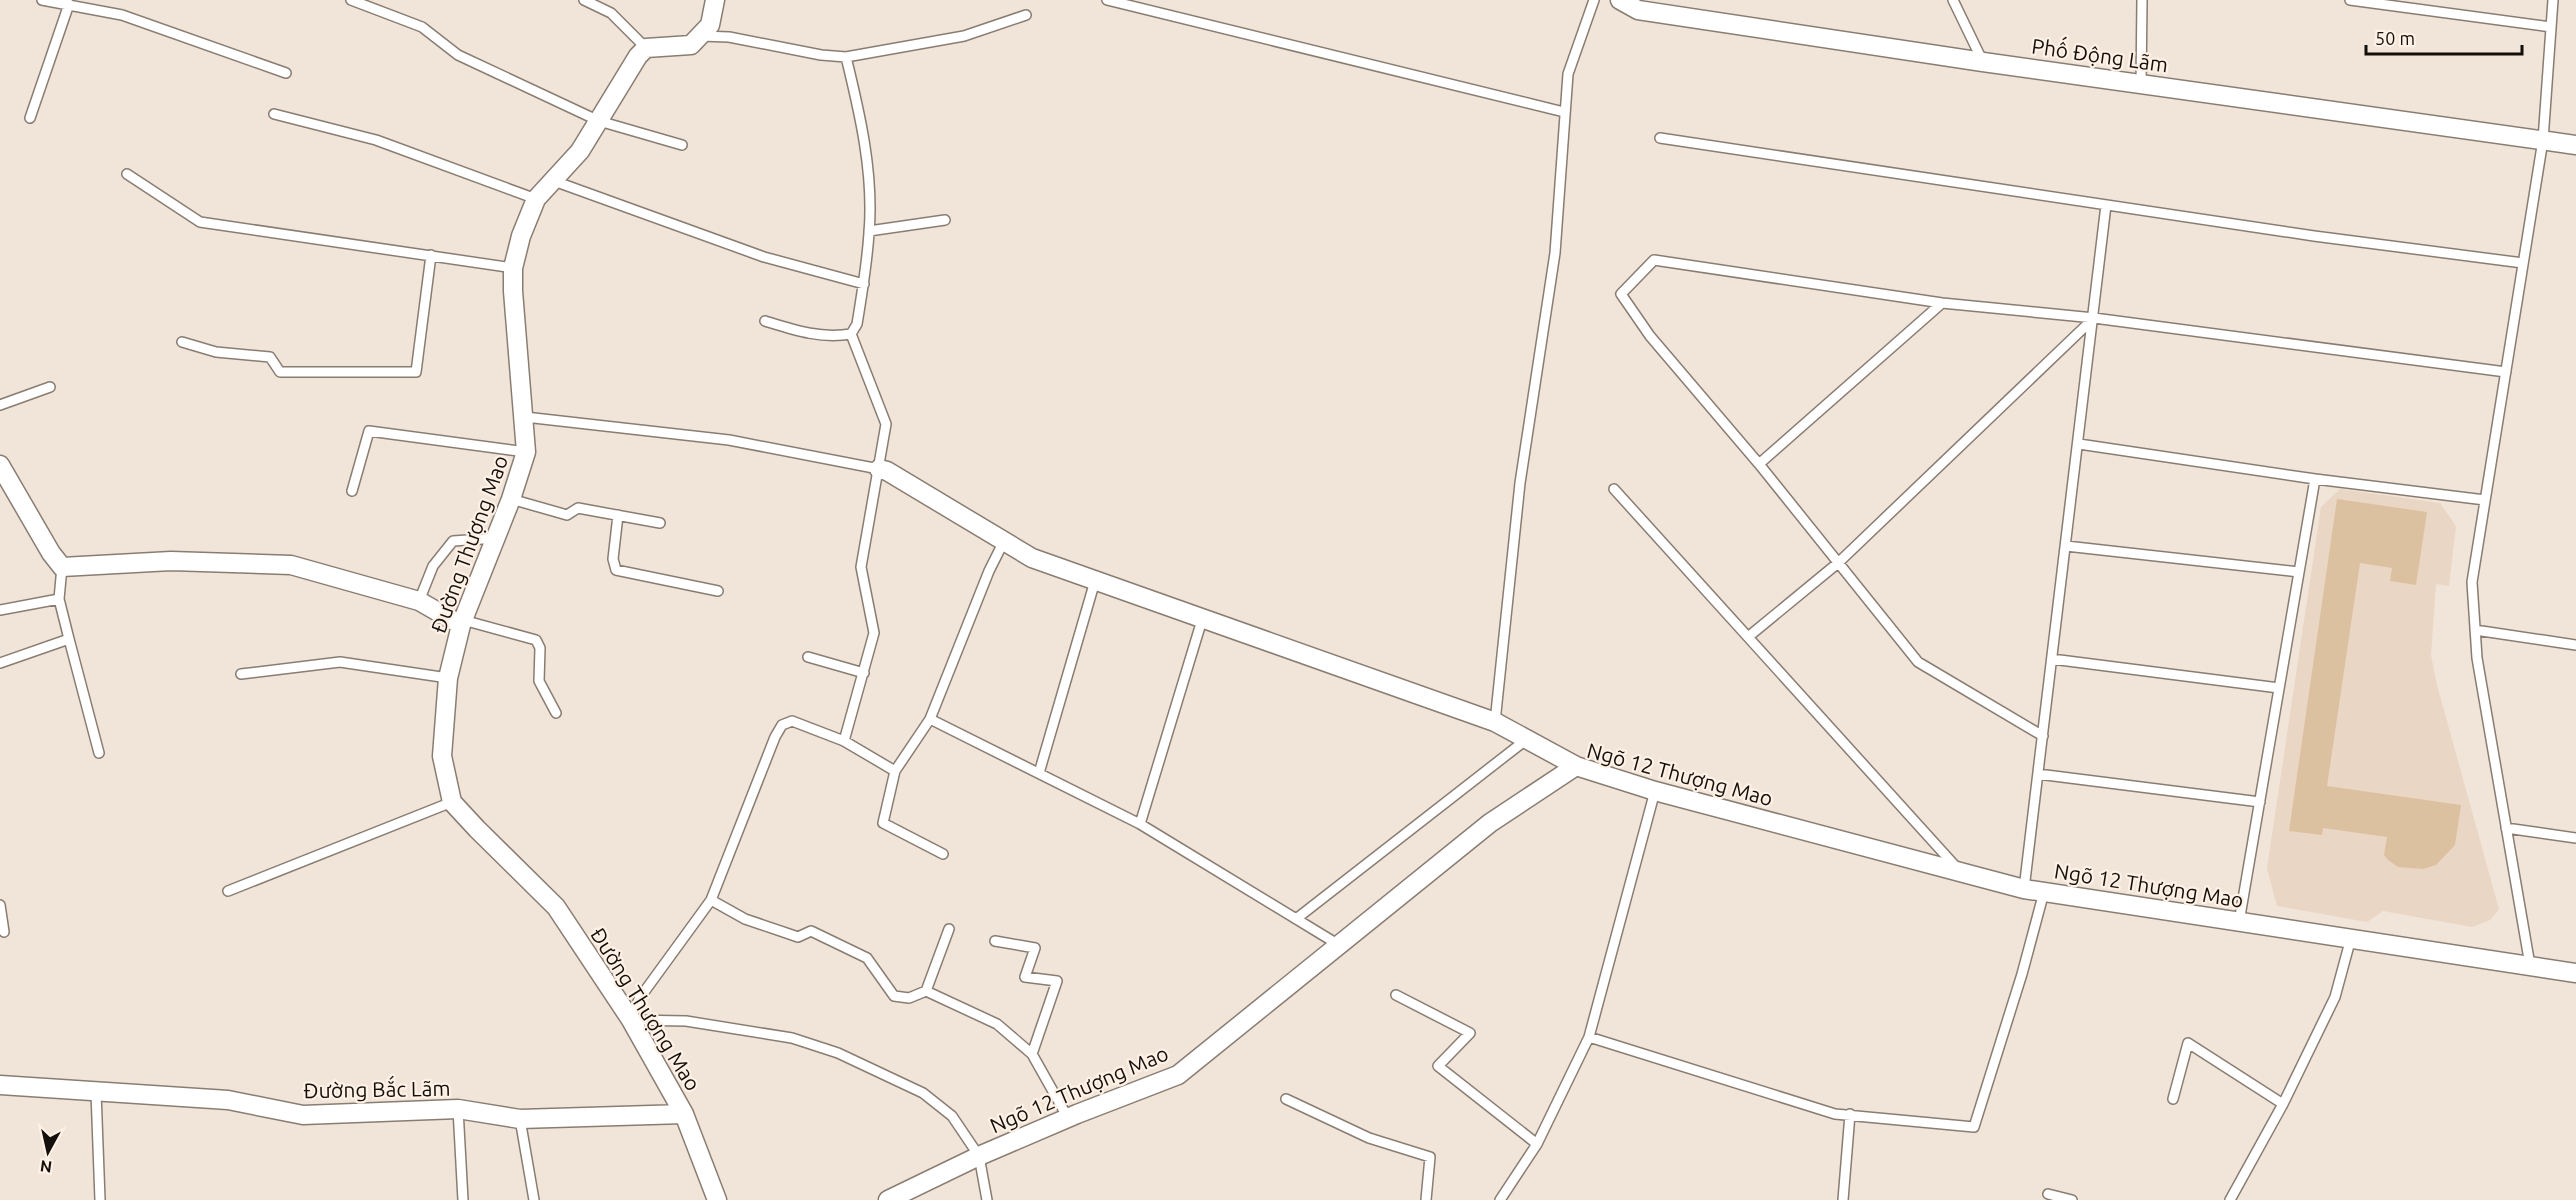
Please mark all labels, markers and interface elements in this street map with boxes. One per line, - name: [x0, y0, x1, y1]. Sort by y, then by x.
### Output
- scale bar: [2366, 18, 2522, 56]
- text: 50 m: [2375, 28, 2415, 48]
- street label: Phố Động Lãm: [2030, 31, 2170, 76]
- street label: Đường Thượng Mao: [426, 452, 512, 636]
- street label: Ngõ 12 Thượng Mao: [1585, 738, 1775, 810]
- street label: Ngõ 12 Thượng Mao: [2053, 858, 2245, 912]
- street label: Đường Thượng Mao: [586, 923, 706, 1095]
- street label: Ngõ 12 Thượng Mao: [986, 1041, 1172, 1137]
- street label: Đường Bắc Lãm: [303, 1074, 451, 1102]
- north arrow: [18, 1122, 78, 1182]
- text: N: [39, 1157, 53, 1177]

